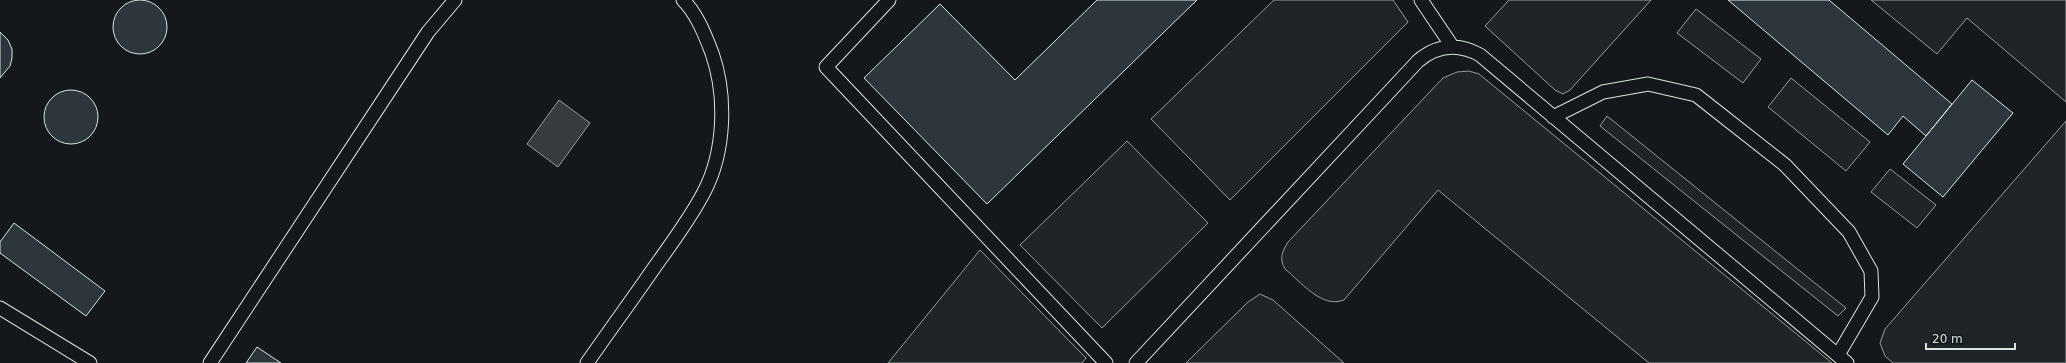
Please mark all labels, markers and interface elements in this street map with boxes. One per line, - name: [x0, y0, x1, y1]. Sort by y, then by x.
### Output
- scale bar: [1926, 325, 2015, 351]
- text: 20 m: [1932, 332, 1963, 346]

